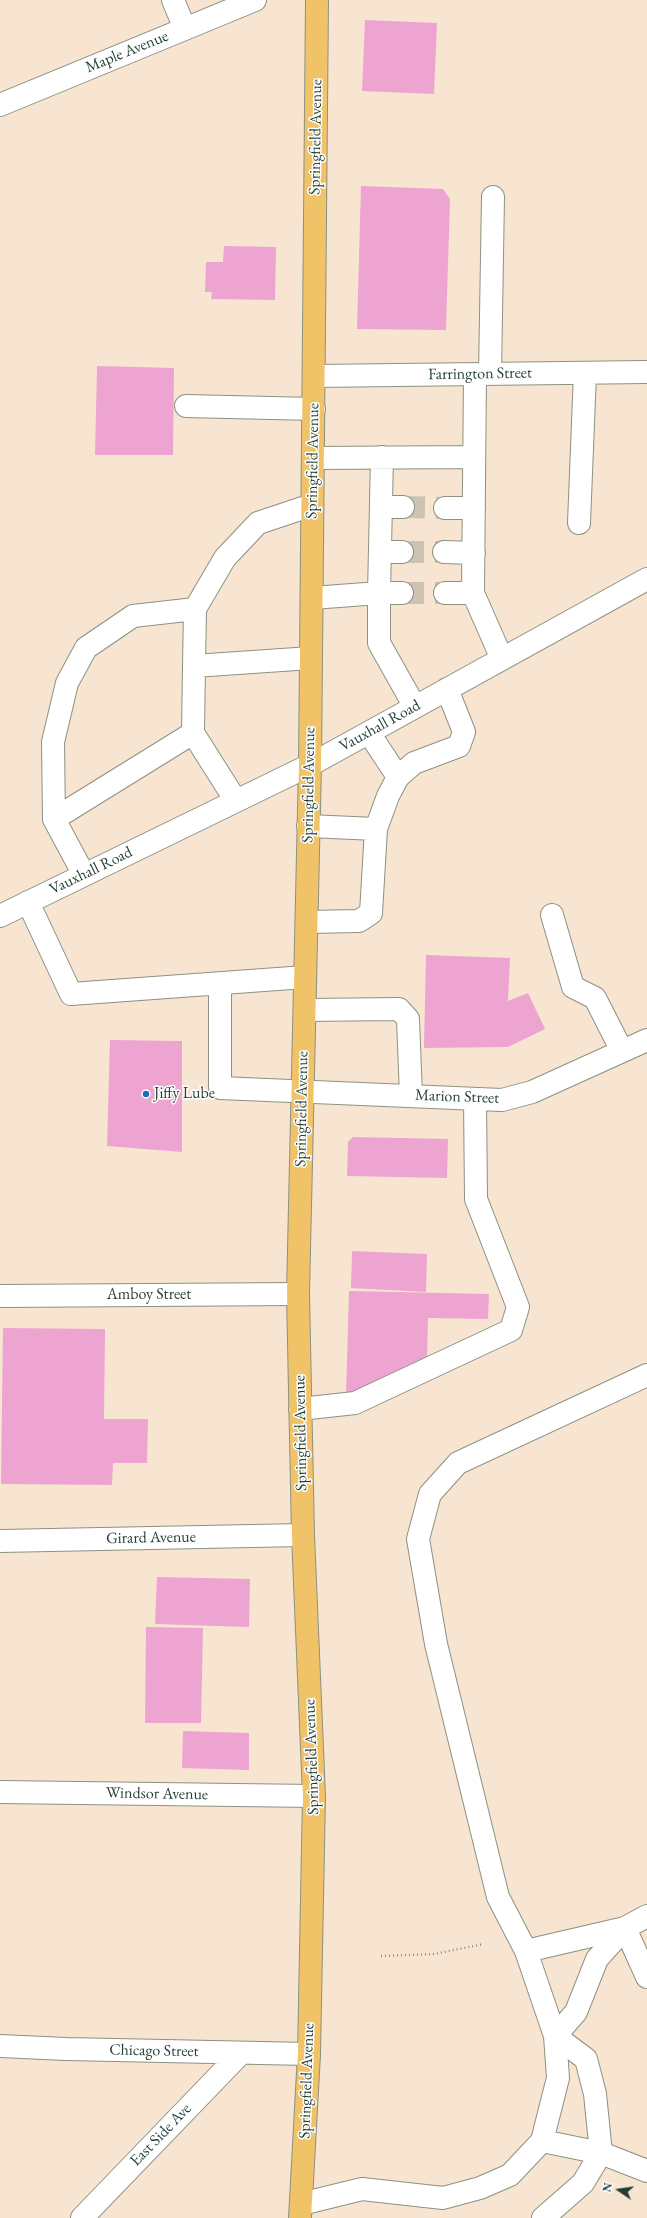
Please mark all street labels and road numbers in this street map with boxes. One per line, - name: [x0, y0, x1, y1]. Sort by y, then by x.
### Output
- street label: Maple Avenue: [83, 27, 171, 77]
- street label: Springfield Avenue: [305, 79, 327, 195]
- street label: Farrington Street: [428, 363, 532, 385]
- street label: Springfield Avenue: [302, 403, 324, 519]
- street label: Vauxhall Road: [336, 696, 424, 756]
- street label: Springfield Avenue: [298, 727, 320, 843]
- street label: Vauxhall Road: [46, 843, 136, 899]
- street label: Springfield Avenue: [291, 1051, 313, 1167]
- street label: Marion Street: [414, 1086, 500, 1108]
- street label: Amboy Street: [107, 1285, 191, 1305]
- street label: Springfield Avenue: [290, 1375, 312, 1491]
- street label: Girard Avenue: [106, 1528, 196, 1548]
- street label: Springfield Avenue: [300, 1699, 324, 1815]
- street label: Windsor Avenue: [106, 1784, 208, 1804]
- street label: Springfield Avenue: [295, 2023, 319, 2139]
- street label: Chicago Street: [109, 2041, 199, 2061]
- street label: East Side Ave: [126, 2100, 196, 2170]

